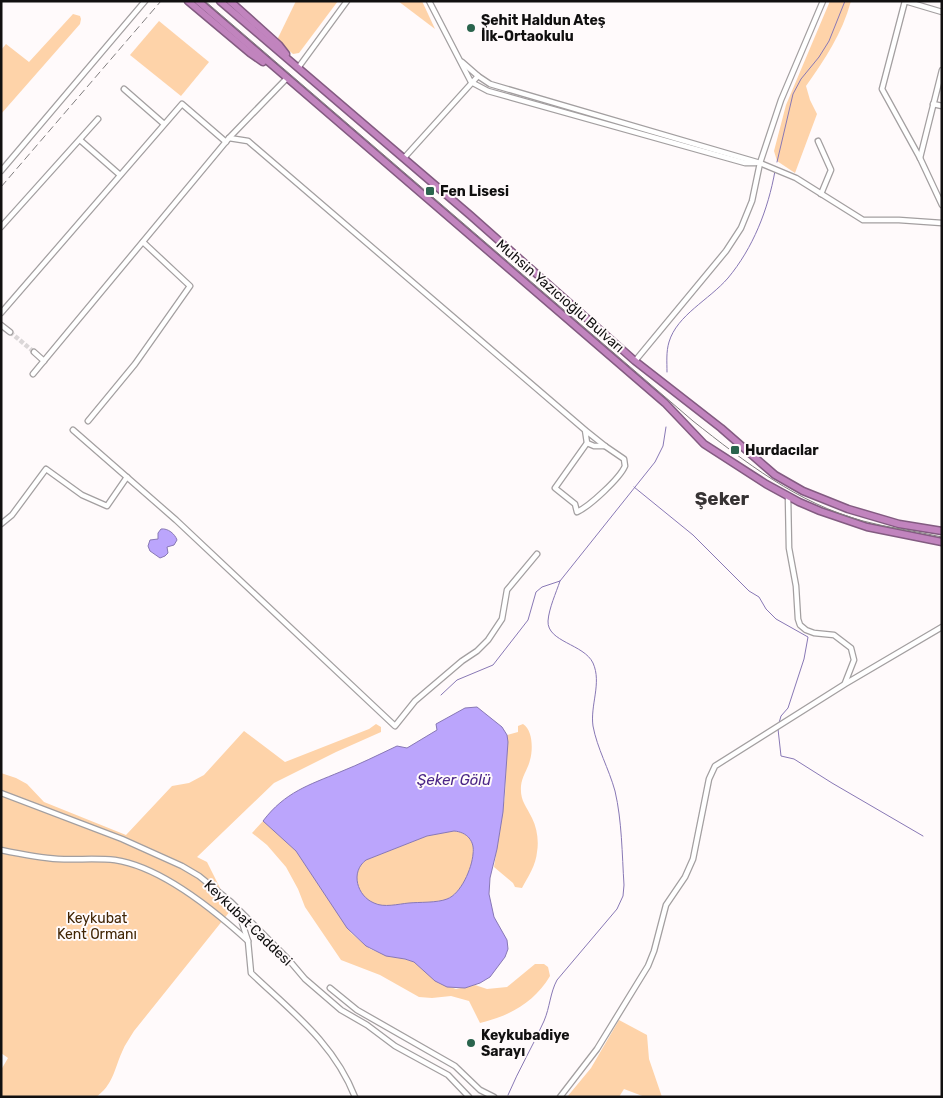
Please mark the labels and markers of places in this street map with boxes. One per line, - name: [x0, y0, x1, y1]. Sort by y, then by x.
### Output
- place label: Şehit Haldun Ateş İlk-Ortaokulu: [481, 12, 606, 45]
- marker: Şehit Haldun Ateş İlk-Ortaokulu: [465, 22, 477, 34]
- place label: Fen Lisesi: [440, 183, 509, 200]
- marker: Fen Lisesi: [424, 185, 436, 197]
- place label: Hurdacılar: [745, 442, 819, 459]
- marker: Hurdacılar: [729, 444, 741, 456]
- place label: Keykubadiye Sarayı: [481, 1027, 570, 1060]
- marker: Keykubadiye Sarayı: [465, 1037, 477, 1049]

